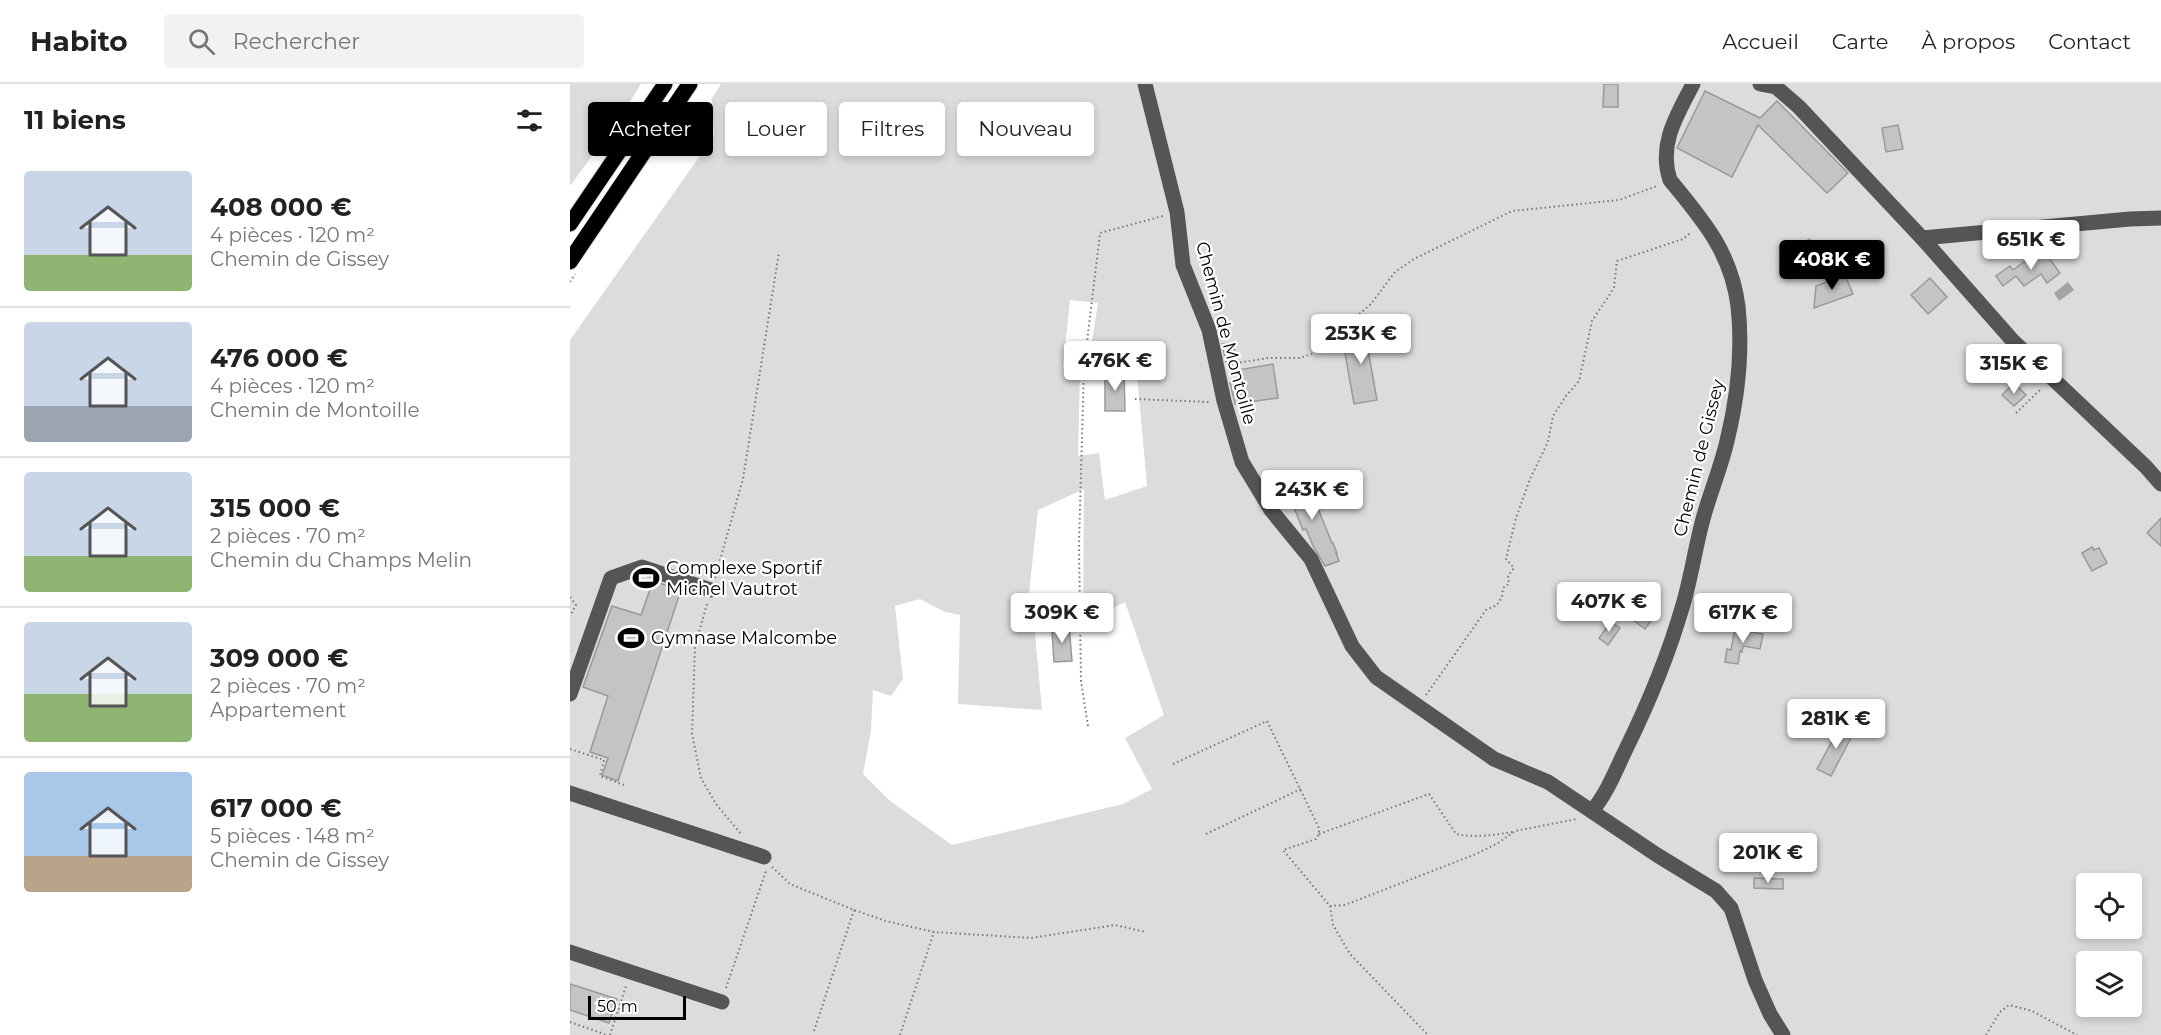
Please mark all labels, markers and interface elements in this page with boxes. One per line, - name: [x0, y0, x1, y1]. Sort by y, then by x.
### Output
- search box: [164, 14, 584, 68]
- text: Habito: [30, 24, 128, 58]
- icon: search: [185, 25, 218, 58]
- text: Rechercher: [233, 28, 360, 55]
- text: Accueil: [1722, 29, 1799, 54]
- text: Carte: [1832, 29, 1888, 54]
- text: À propos: [1921, 29, 2015, 54]
- text: Contact: [2048, 29, 2131, 54]
- chip: Acheter: [588, 102, 713, 156]
- chip: Louer: [725, 102, 827, 156]
- chip: Filtres: [839, 102, 945, 156]
- chip: Nouveau: [957, 102, 1094, 156]
- text: 11 biens: [24, 104, 126, 136]
- icon: filters: [513, 104, 546, 137]
- text: 408 000 €: [210, 191, 352, 223]
- icon: home: [72, 195, 144, 267]
- pin: 651K €: [1982, 220, 2080, 271]
- text: 4 pièces · 120 m²: [210, 223, 375, 247]
- text: 651K €: [1996, 227, 2066, 251]
- street label: Chemin de Montoille: [1191, 239, 1261, 427]
- pin: 408K €: [1783, 240, 1881, 291]
- text: Chemin de Gissey: [210, 247, 389, 271]
- text: 408K €: [1793, 247, 1871, 271]
- pin: 253K €: [1312, 314, 1410, 365]
- text: 253K €: [1325, 321, 1397, 345]
- pin: 476K €: [1066, 341, 1164, 392]
- text: 476 000 €: [210, 342, 348, 374]
- pin: 315K €: [1965, 344, 2063, 395]
- icon: home: [72, 346, 144, 418]
- text: 476K €: [1078, 348, 1152, 372]
- text: 315K €: [1980, 351, 2048, 375]
- text: 4 pièces · 120 m²: [210, 374, 375, 398]
- street label: Chemin de Gissey: [1669, 377, 1729, 539]
- text: Chemin de Montoille: [210, 398, 420, 422]
- pin: 243K €: [1263, 470, 1361, 521]
- text: 243K €: [1275, 477, 1349, 501]
- text: 315 000 €: [210, 492, 340, 524]
- icon: home: [72, 496, 144, 568]
- text: 2 pièces · 70 m²: [210, 524, 366, 548]
- text: Chemin du Champs Melin: [210, 548, 472, 572]
- place label: Complexe Sportif Michel Vautrot: [666, 557, 822, 600]
- sports icon: Complexe Sportif Michel Vautrot: [631, 563, 661, 593]
- pin: 407K €: [1560, 582, 1658, 633]
- text: 407K €: [1571, 589, 1647, 613]
- pin: 309K €: [1013, 593, 1111, 644]
- pin: 617K €: [1694, 593, 1792, 644]
- text: 309K €: [1025, 600, 1099, 624]
- text: 617K €: [1708, 600, 1778, 624]
- sports icon: Gymnase Malcombe: [616, 623, 646, 653]
- place label: Gymnase Malcombe: [651, 627, 837, 649]
- text: 309 000 €: [210, 642, 348, 674]
- icon: home: [72, 646, 144, 718]
- text: 2 pièces · 70 m²: [210, 674, 366, 698]
- text: Appartement: [210, 698, 346, 722]
- pin: 281K €: [1787, 699, 1885, 750]
- text: 281K €: [1801, 706, 1871, 730]
- text: 617 000 €: [210, 792, 342, 824]
- icon: home: [72, 796, 144, 868]
- text: 5 pièces · 148 m²: [210, 824, 374, 848]
- pin: 201K €: [1719, 833, 1817, 884]
- text: 201K €: [1733, 840, 1803, 864]
- text: Chemin de Gissey: [210, 848, 389, 872]
- map controls: [2076, 873, 2142, 1017]
- button: locate: [2076, 873, 2142, 939]
- button: layers: [2076, 951, 2142, 1017]
- scale bar: [588, 993, 686, 1020]
- text: 50 m: [597, 997, 638, 1016]

